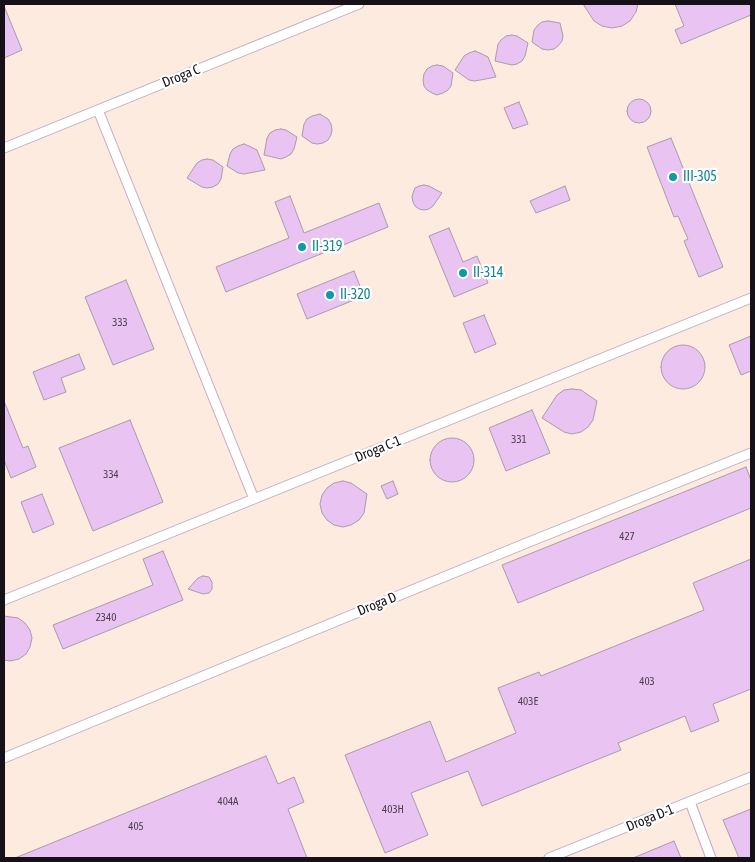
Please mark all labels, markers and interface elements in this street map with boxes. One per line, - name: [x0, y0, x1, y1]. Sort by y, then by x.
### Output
- street label: Droga C: [160, 61, 202, 91]
- place label: III-305: [683, 169, 717, 185]
- marker: III-305: [667, 171, 679, 183]
- place label: II-319: [312, 239, 342, 255]
- marker: II-319: [296, 241, 308, 253]
- place label: II-314: [473, 265, 503, 281]
- marker: II-314: [457, 267, 469, 279]
- place label: II-320: [340, 287, 370, 303]
- marker: II-320: [324, 289, 336, 301]
- house number: 333: [112, 316, 128, 330]
- street label: Droga C-1: [352, 432, 404, 466]
- house number: 331: [511, 433, 527, 447]
- house number: 334: [103, 468, 119, 482]
- house number: 427: [619, 530, 635, 544]
- street label: Droga D: [355, 589, 399, 619]
- house number: 2340: [96, 611, 116, 625]
- house number: 403: [639, 675, 655, 689]
- house number: 403E: [518, 695, 538, 709]
- house number: 404A: [218, 795, 238, 809]
- street label: Droga D-1: [624, 801, 676, 835]
- house number: 403H: [382, 803, 404, 817]
- house number: 405: [128, 820, 144, 834]

